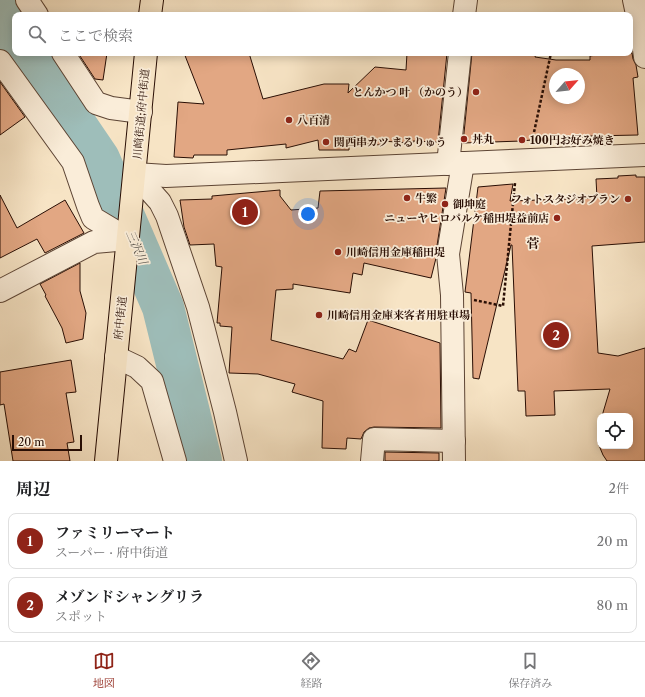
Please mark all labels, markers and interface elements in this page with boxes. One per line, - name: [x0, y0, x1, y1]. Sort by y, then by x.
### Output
- search box: [12, 12, 633, 56]
- icon: search: [26, 23, 48, 45]
- text: ここで検索: [58, 26, 133, 45]
- street label: 川崎街道;府中街道: [130, 68, 152, 160]
- north arrow: [549, 68, 585, 104]
- place label: とんかつ 叶 （かのう）: [352, 85, 468, 99]
- marker: とんかつ 叶 （かのう）: [471, 87, 481, 97]
- place label: 八百清: [297, 113, 330, 127]
- marker: 八百清: [284, 115, 294, 125]
- place label: 丼丸: [472, 132, 494, 146]
- place label: 100円お好み焼き: [530, 133, 615, 147]
- marker: 丼丸: [459, 134, 469, 144]
- place label: 関西串カツ まるりゅう: [334, 135, 447, 149]
- marker: 100円お好み焼き: [517, 135, 527, 145]
- marker: 関西串カツ まるりゅう: [321, 137, 331, 147]
- place label: 牛繁: [415, 191, 437, 205]
- place label: フォトスタジオブラン: [511, 192, 620, 206]
- marker: 牛繁: [402, 193, 412, 203]
- marker: フォトスタジオブラン: [623, 194, 633, 204]
- pin: 1: [232, 197, 258, 227]
- place label: 御坤庭: [453, 197, 486, 211]
- marker: 御坤庭: [440, 199, 450, 209]
- your location: [298, 204, 318, 224]
- place label: ニューヤヒロパルケ稲田堤益前店: [384, 211, 549, 225]
- marker: ニューヤヒロパルケ稲田堤益前店: [552, 213, 562, 223]
- water label: 三沢川: [123, 227, 152, 268]
- district label: 菅: [526, 235, 540, 251]
- place label: 川崎信用金庫稲田堤: [346, 245, 445, 259]
- marker: 川崎信用金庫稲田堤: [333, 247, 343, 257]
- street label: 府中街道: [111, 295, 129, 341]
- place label: 川崎信用金庫来客者用駐車場: [327, 308, 470, 322]
- marker: 川崎信用金庫来客者用駐車場: [314, 310, 324, 320]
- pin: 2: [543, 320, 569, 350]
- map controls: [597, 413, 633, 449]
- button: locate: [597, 413, 633, 449]
- scale bar: [12, 433, 82, 452]
- text: 20 m: [18, 435, 44, 449]
- text: 周辺: [16, 479, 50, 499]
- text: 2件: [609, 480, 629, 496]
- text: ファミリーマート: [55, 523, 175, 542]
- text: 1: [27, 533, 33, 549]
- text: 20 m: [597, 533, 628, 549]
- text: スーパー · 府中街道: [55, 544, 168, 560]
- text: メゾンドシャングリラ: [55, 587, 204, 606]
- text: 2: [26, 597, 34, 613]
- text: 80 m: [596, 597, 628, 613]
- text: スポット: [55, 608, 107, 624]
- tab: 地図: [93, 650, 115, 690]
- tab: 経路: [300, 650, 322, 690]
- tab: 保存済み: [508, 650, 552, 690]

